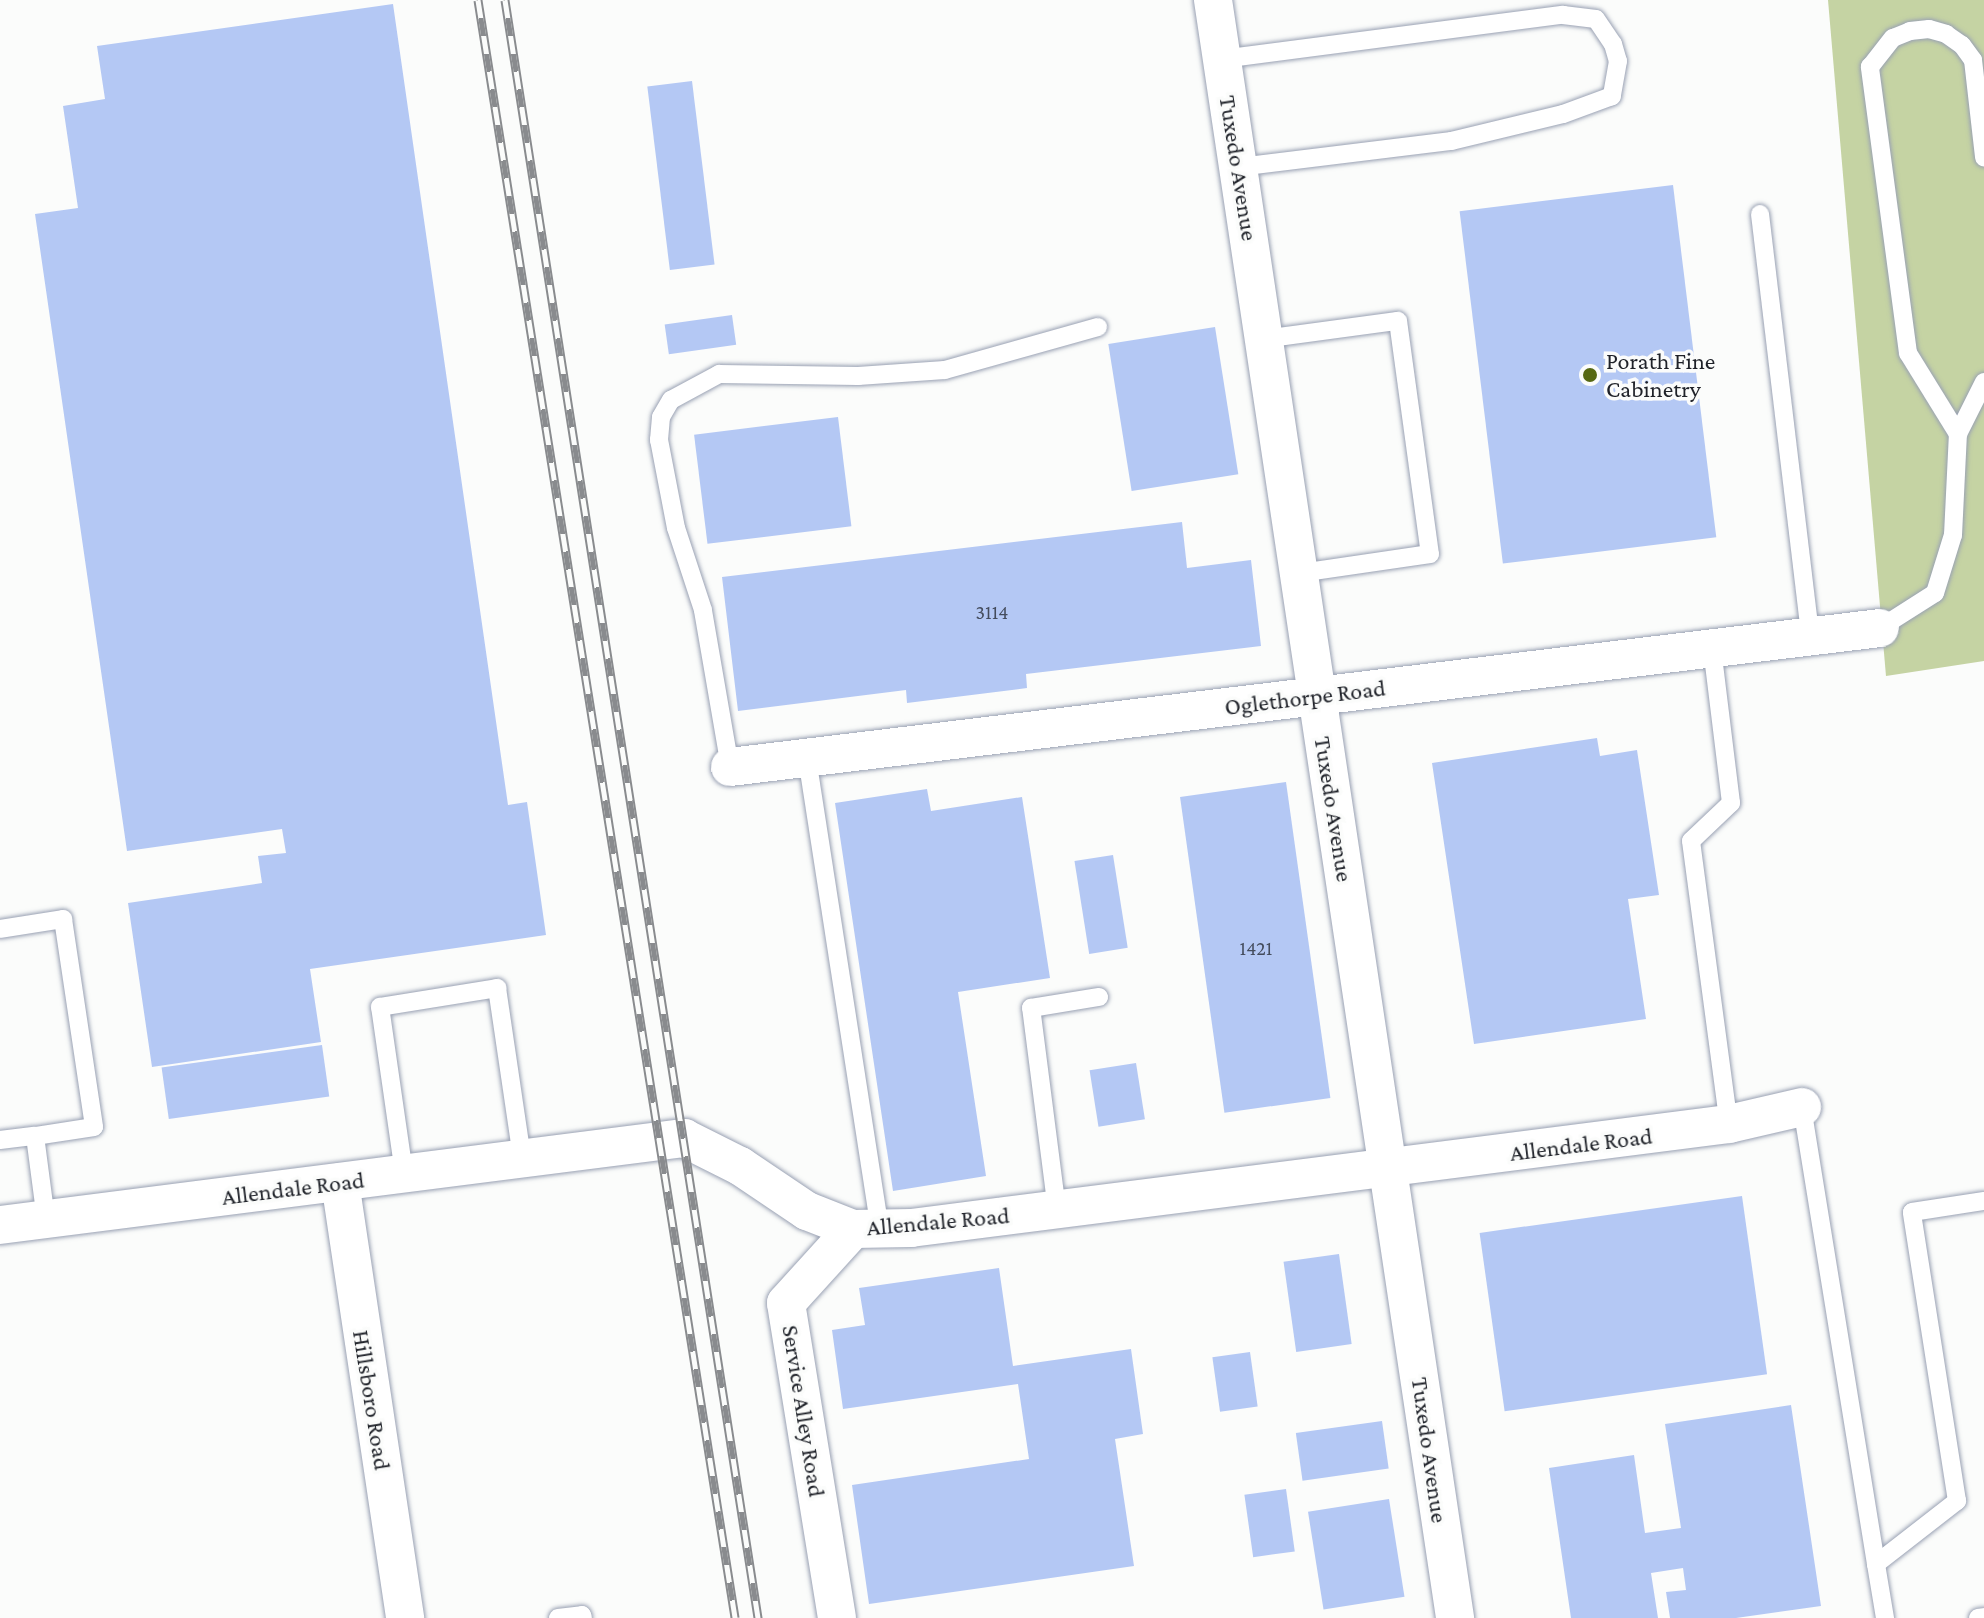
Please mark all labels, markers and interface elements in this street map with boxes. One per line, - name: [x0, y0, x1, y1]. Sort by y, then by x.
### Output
- street label: Tuxedo Avenue: [1213, 93, 1265, 243]
- place label: Porath Fine Cabinetry: [1606, 347, 1715, 403]
- marker: Porath Fine Cabinetry: [1581, 366, 1599, 384]
- house number: 3114: [976, 600, 1008, 624]
- street label: Oglethorpe Road: [1223, 673, 1387, 721]
- street label: Tuxedo Avenue: [1308, 734, 1360, 884]
- house number: 1421: [1240, 936, 1272, 960]
- street label: Allendale Road: [1508, 1121, 1654, 1167]
- street label: Allendale Road: [220, 1165, 366, 1211]
- street label: Allendale Road: [865, 1200, 1011, 1242]
- street label: Service Alley Road: [776, 1323, 832, 1499]
- street label: Hillsboro Road: [347, 1328, 397, 1472]
- street label: Tuxedo Avenue: [1406, 1375, 1454, 1525]

